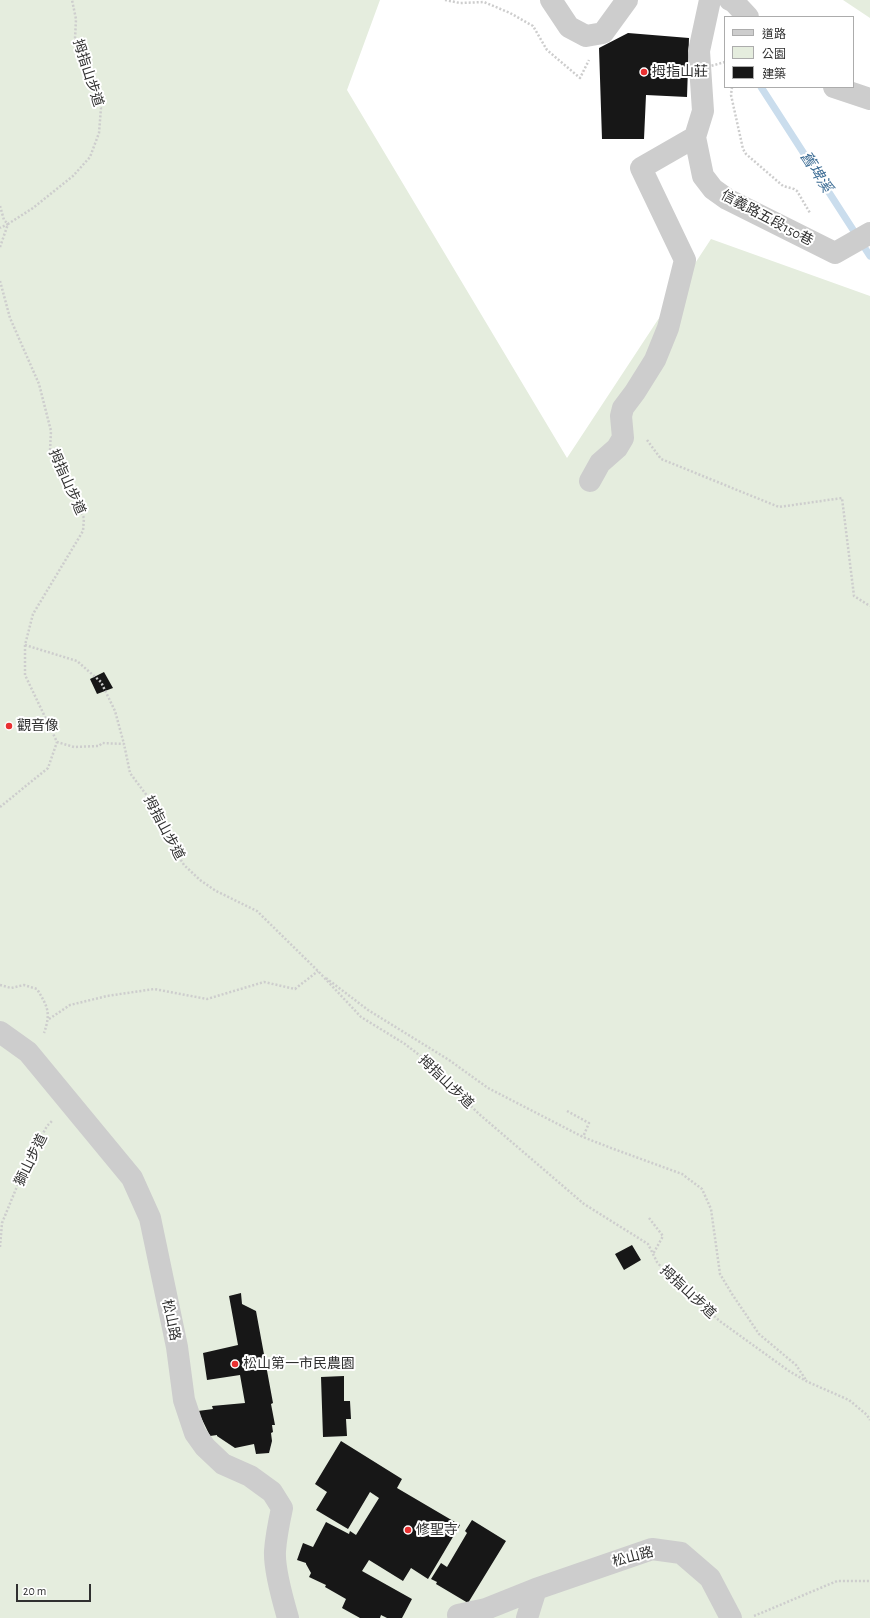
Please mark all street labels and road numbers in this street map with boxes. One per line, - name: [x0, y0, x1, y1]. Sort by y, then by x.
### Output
- street label: 拇指山步道: [69, 37, 107, 109]
- street label: 信義路五段150巷: [718, 187, 816, 249]
- street label: 拇指山步道: [45, 447, 89, 517]
- street label: 拇指山步道: [140, 793, 188, 863]
- street label: 拇指山步道: [415, 1052, 477, 1112]
- street label: 獅山步道: [11, 1131, 51, 1189]
- street label: 拇指山步道: [657, 1262, 719, 1322]
- street label: 松山路: [158, 1298, 184, 1342]
- street label: 松山路: [611, 1543, 655, 1571]

